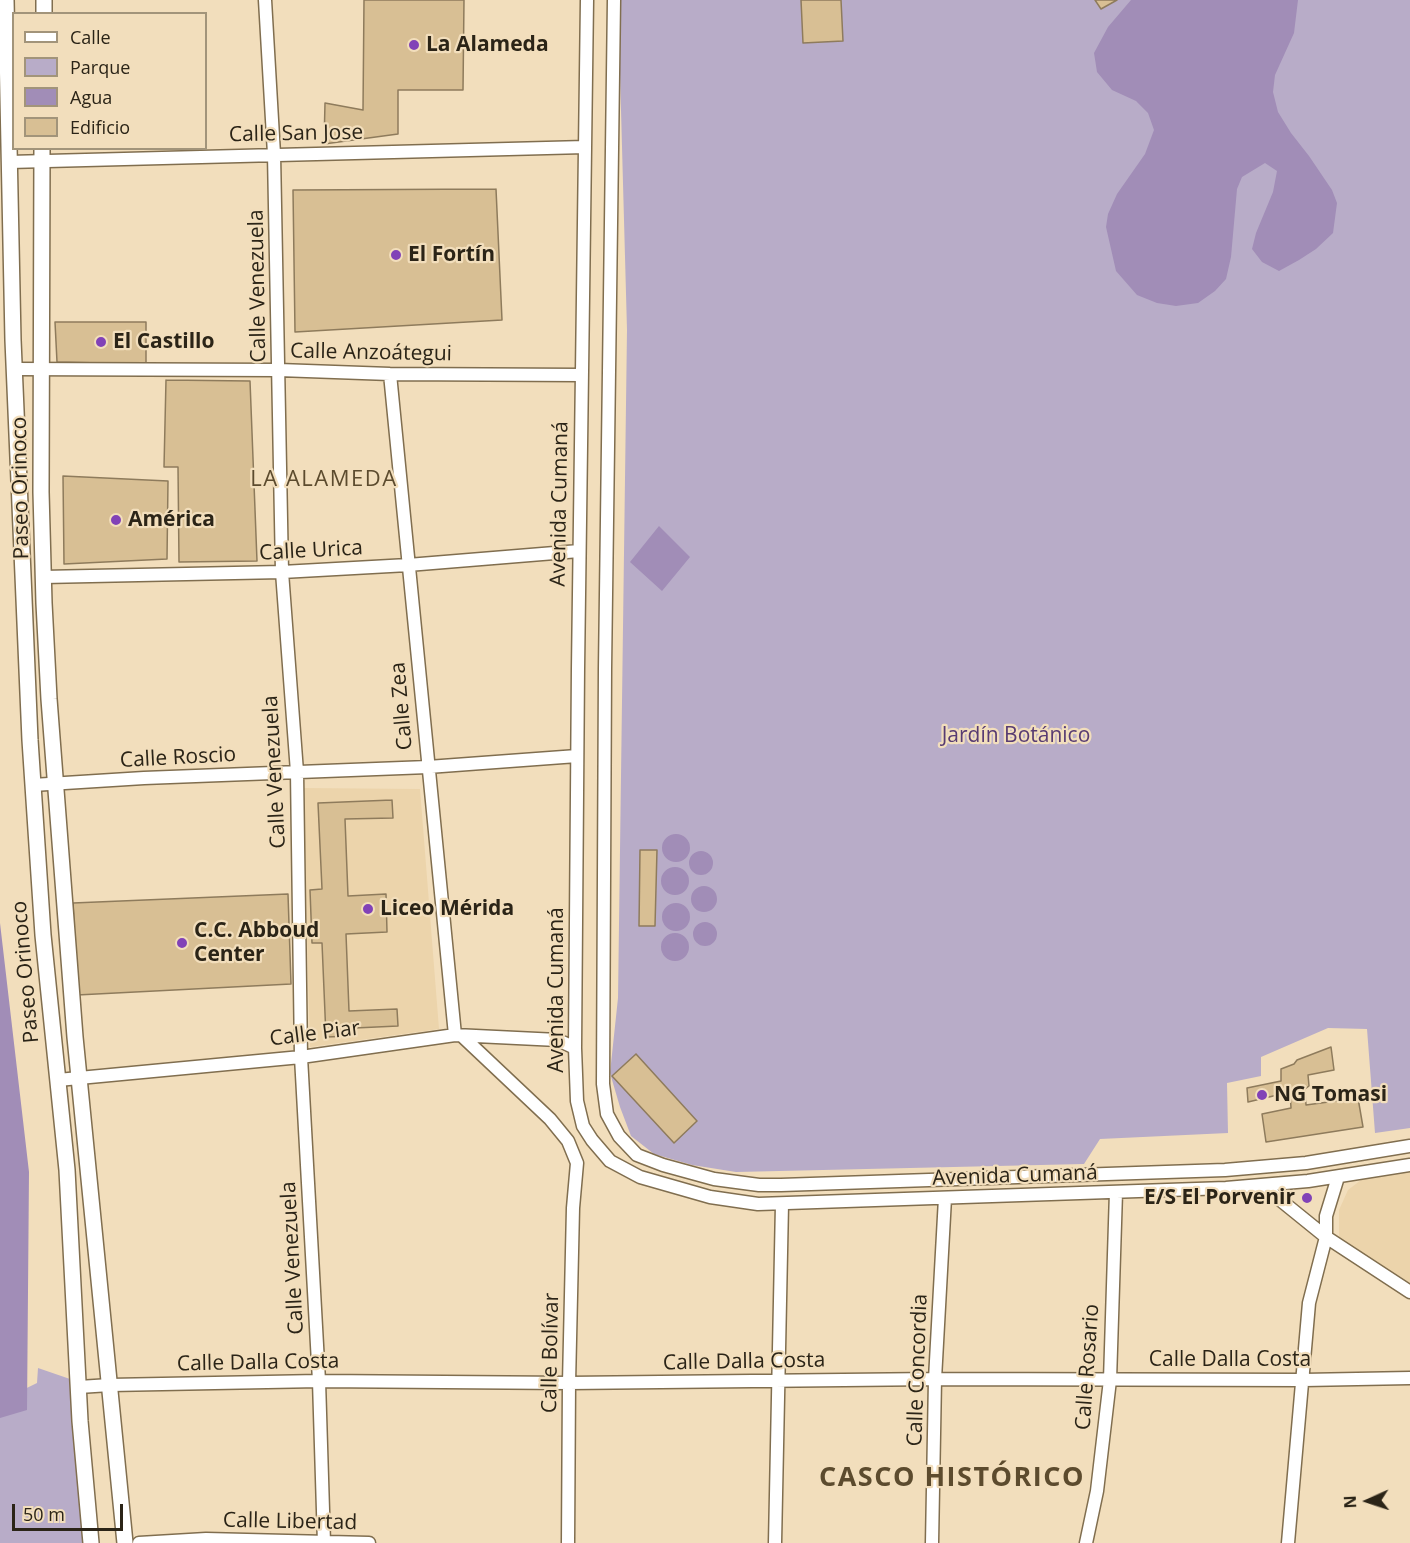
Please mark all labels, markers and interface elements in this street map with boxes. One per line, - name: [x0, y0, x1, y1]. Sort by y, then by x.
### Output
- legend: [12, 12, 207, 150]
- text: Calle: [70, 25, 111, 49]
- place label: La Alameda: [426, 32, 549, 58]
- marker: La Alameda: [407, 38, 421, 52]
- text: Parque: [70, 55, 130, 79]
- text: Agua: [70, 85, 112, 109]
- text: Edificio: [70, 115, 130, 139]
- street label: Calle San Jose: [229, 120, 363, 148]
- street label: Calle Venezuela: [244, 209, 272, 363]
- place label: El Fortín: [408, 242, 495, 268]
- marker: El Fortín: [389, 248, 403, 262]
- place label: El Castillo: [113, 329, 214, 355]
- marker: El Castillo: [94, 335, 108, 349]
- street label: Calle Anzoátegui: [290, 339, 452, 367]
- street label: Paseo Orinoco: [7, 416, 35, 560]
- street label: Avenida Cumaná: [546, 421, 574, 587]
- district label: LA ALAMEDA: [250, 467, 398, 493]
- place label: América: [128, 507, 215, 533]
- marker: América: [109, 513, 123, 527]
- street label: Calle Urica: [259, 536, 363, 566]
- street label: Calle Zea: [386, 661, 418, 751]
- street label: Calle Venezuela: [258, 695, 292, 849]
- park label: Jardín Botánico: [942, 723, 1090, 749]
- street label: Calle Roscio: [119, 742, 237, 774]
- place label: Liceo Mérida: [380, 896, 514, 922]
- street label: Paseo Orinoco: [7, 900, 45, 1044]
- marker: Liceo Mérida: [361, 902, 375, 916]
- street label: Avenida Cumaná: [544, 907, 570, 1073]
- place label: C.C. Abboud Center: [194, 918, 319, 968]
- marker: C.C. Abboud Center: [175, 936, 189, 950]
- street label: Calle Piar: [268, 1016, 362, 1052]
- place label: NG Tomasi: [1274, 1082, 1387, 1108]
- marker: NG Tomasi: [1255, 1088, 1269, 1102]
- street label: Avenida Cumaná: [932, 1161, 1098, 1191]
- street label: Calle Venezuela: [276, 1181, 310, 1335]
- place label: E/S El Porvenir: [1144, 1185, 1295, 1211]
- marker: E/S El Porvenir: [1300, 1191, 1314, 1205]
- street label: Calle Bolívar: [537, 1293, 565, 1413]
- street label: Calle Concordia: [903, 1293, 933, 1447]
- street label: Calle Rosario: [1071, 1303, 1105, 1431]
- street label: Calle Dalla Costa: [1149, 1347, 1311, 1373]
- street label: Calle Dalla Costa: [663, 1348, 825, 1376]
- street label: Calle Dalla Costa: [177, 1349, 339, 1377]
- district label: CASCO HISTÓRICO: [819, 1462, 1085, 1494]
- north arrow: [1338, 1471, 1398, 1531]
- scale bar: [15, 1492, 126, 1530]
- text: N: [1339, 1495, 1361, 1509]
- text: 50 m: [23, 1502, 65, 1526]
- street label: Calle Libertad: [223, 1508, 357, 1536]

